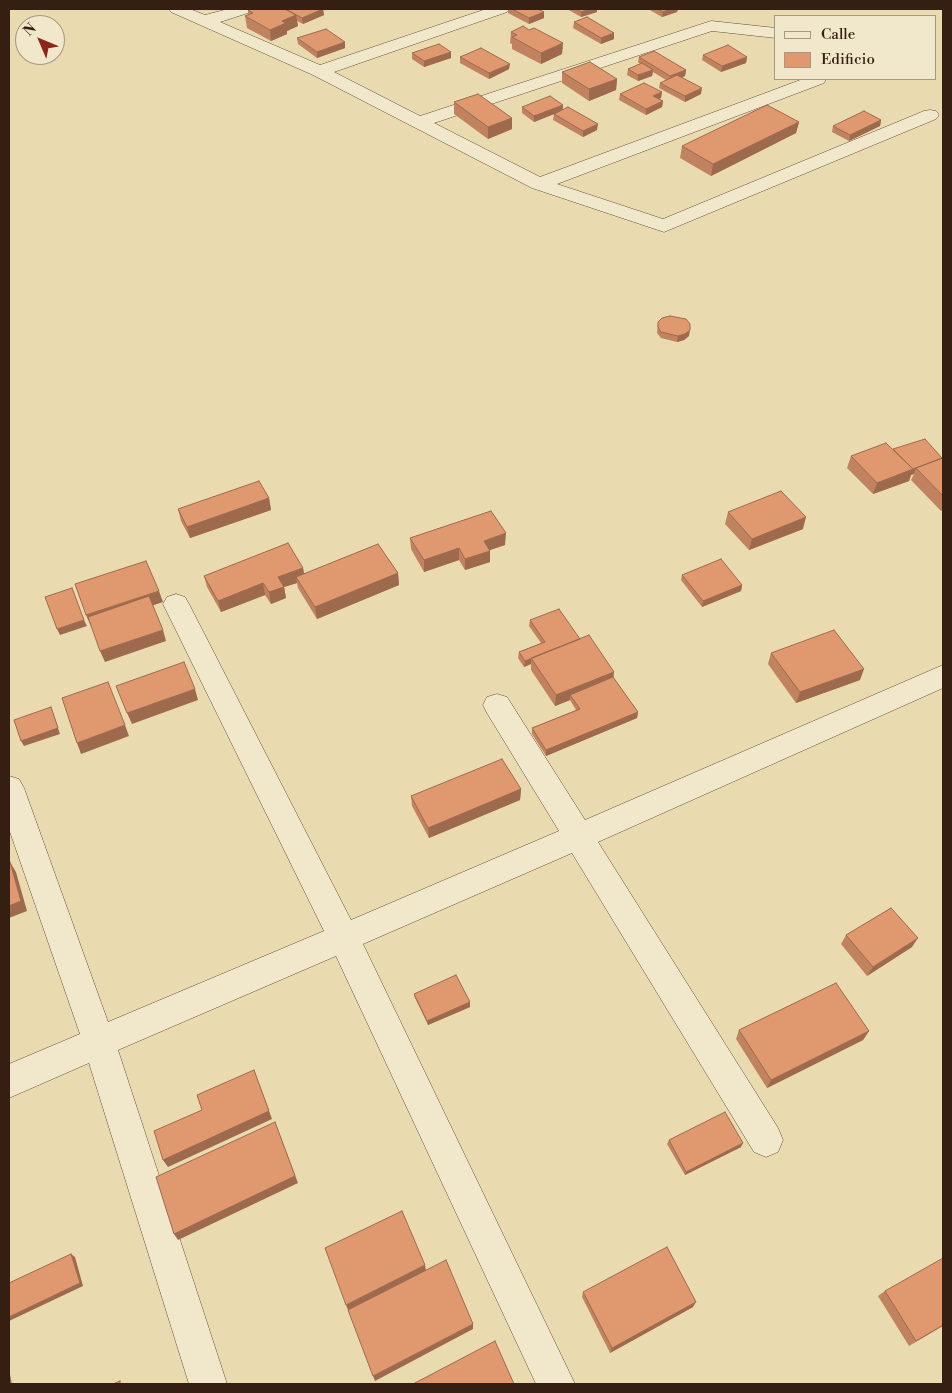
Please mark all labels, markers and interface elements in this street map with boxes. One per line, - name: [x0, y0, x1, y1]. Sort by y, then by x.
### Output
- north arrow: [15, 15, 65, 65]
- legend: [774, 15, 937, 80]
- text: N: [20, 20, 40, 40]
- text: Calle: [821, 25, 855, 44]
- text: Edificio: [821, 50, 875, 69]

